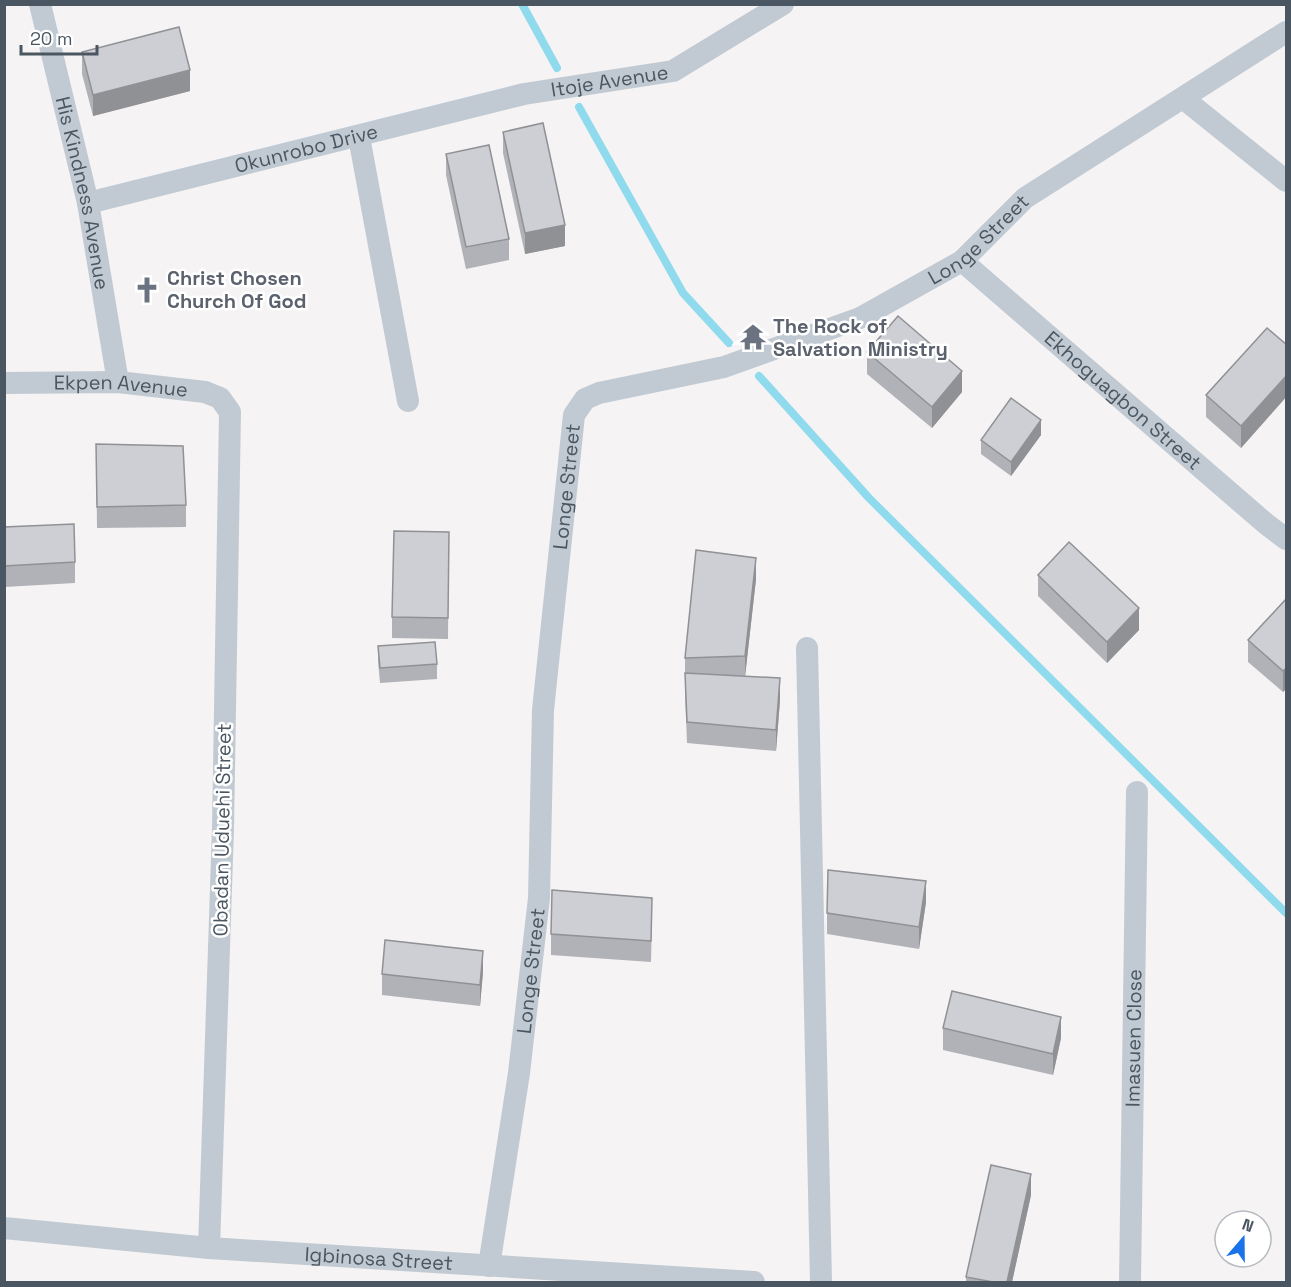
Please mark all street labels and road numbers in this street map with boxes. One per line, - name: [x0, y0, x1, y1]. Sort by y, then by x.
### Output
- street label: Itoje Avenue: [549, 59, 670, 103]
- street label: His Kindness Avenue: [50, 94, 115, 292]
- street label: Okunrobo Drive: [232, 118, 381, 179]
- street label: Longe Street: [923, 189, 1034, 290]
- street label: Ekhoguagbon Street: [1039, 325, 1207, 475]
- street label: Ekpen Avenue: [54, 369, 189, 403]
- street label: Longe Street: [547, 422, 586, 551]
- street label: Obadan Uduehi Street: [207, 723, 237, 937]
- street label: Longe Street: [511, 907, 551, 1035]
- street label: Imasuen Close: [1120, 969, 1147, 1107]
- street label: Igbinosa Street: [304, 1241, 454, 1276]

